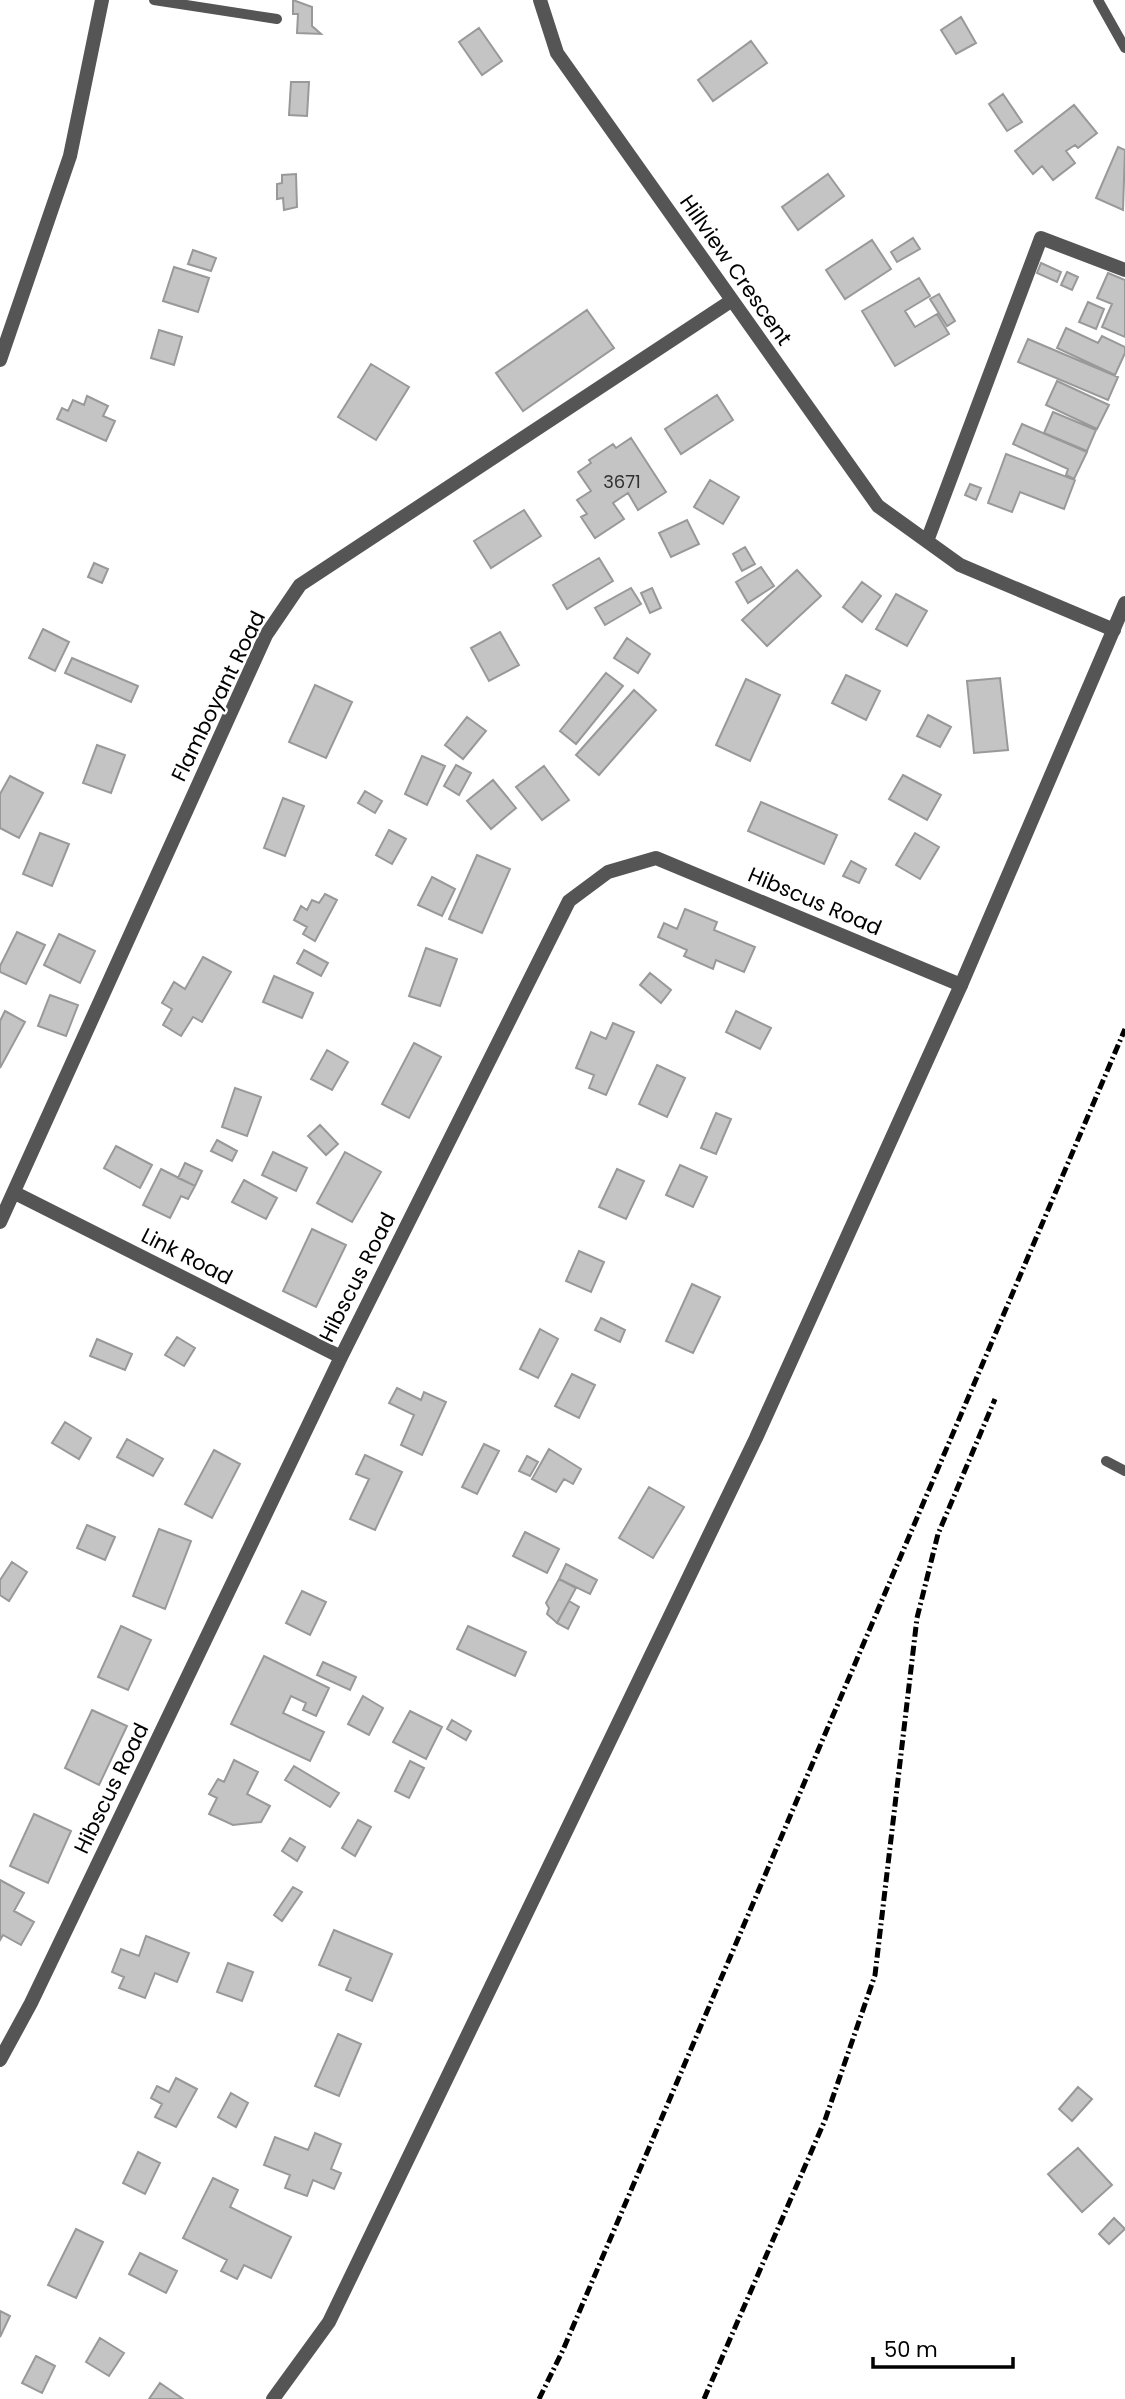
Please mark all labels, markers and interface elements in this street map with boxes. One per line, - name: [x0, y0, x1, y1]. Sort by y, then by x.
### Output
- street label: Hillview Crescent: [673, 189, 799, 351]
- house number: 3671: [603, 469, 641, 494]
- street label: Flamboyant Road: [164, 606, 272, 786]
- street label: Hibscus Road: [744, 860, 886, 942]
- street label: Hibscus Road: [312, 1207, 402, 1347]
- street label: Link Road: [136, 1221, 238, 1291]
- street label: Hibscus Road: [67, 1718, 155, 1858]
- scale bar: [873, 2326, 1013, 2370]
- text: 50 m: [884, 2335, 938, 2364]

